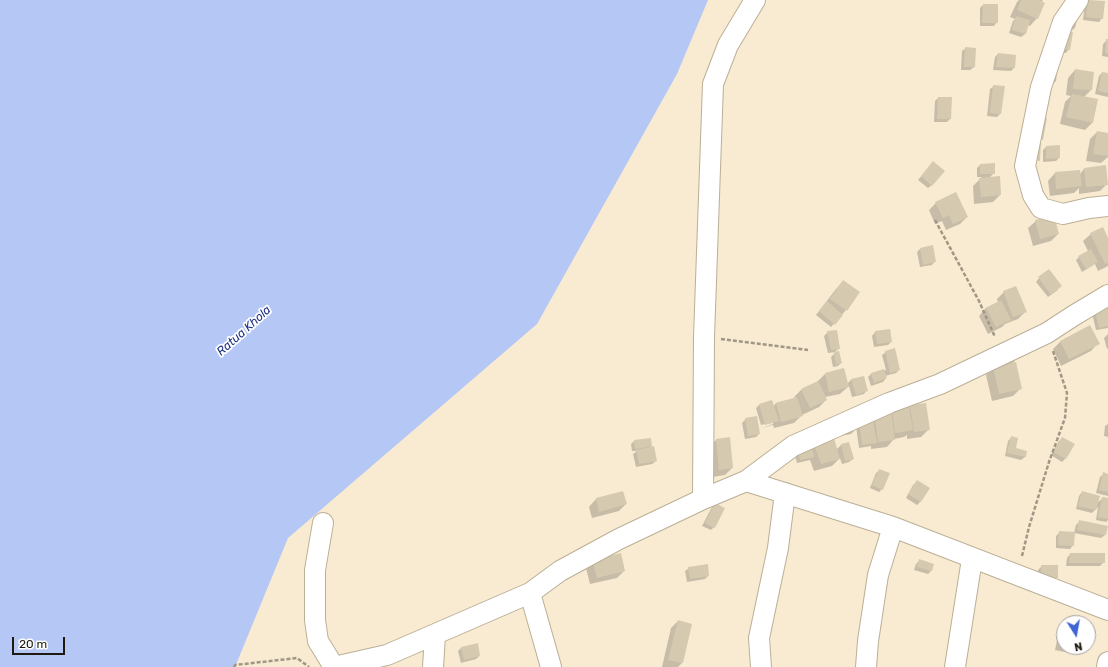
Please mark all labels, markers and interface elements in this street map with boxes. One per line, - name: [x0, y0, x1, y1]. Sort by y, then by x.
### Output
- water label: Ratua Khola: [214, 303, 274, 359]
- north arrow: [1056, 615, 1096, 655]
- scale bar: [14, 629, 67, 655]
- text: 20 m: [19, 637, 47, 651]
- text: N: [1073, 639, 1083, 653]

